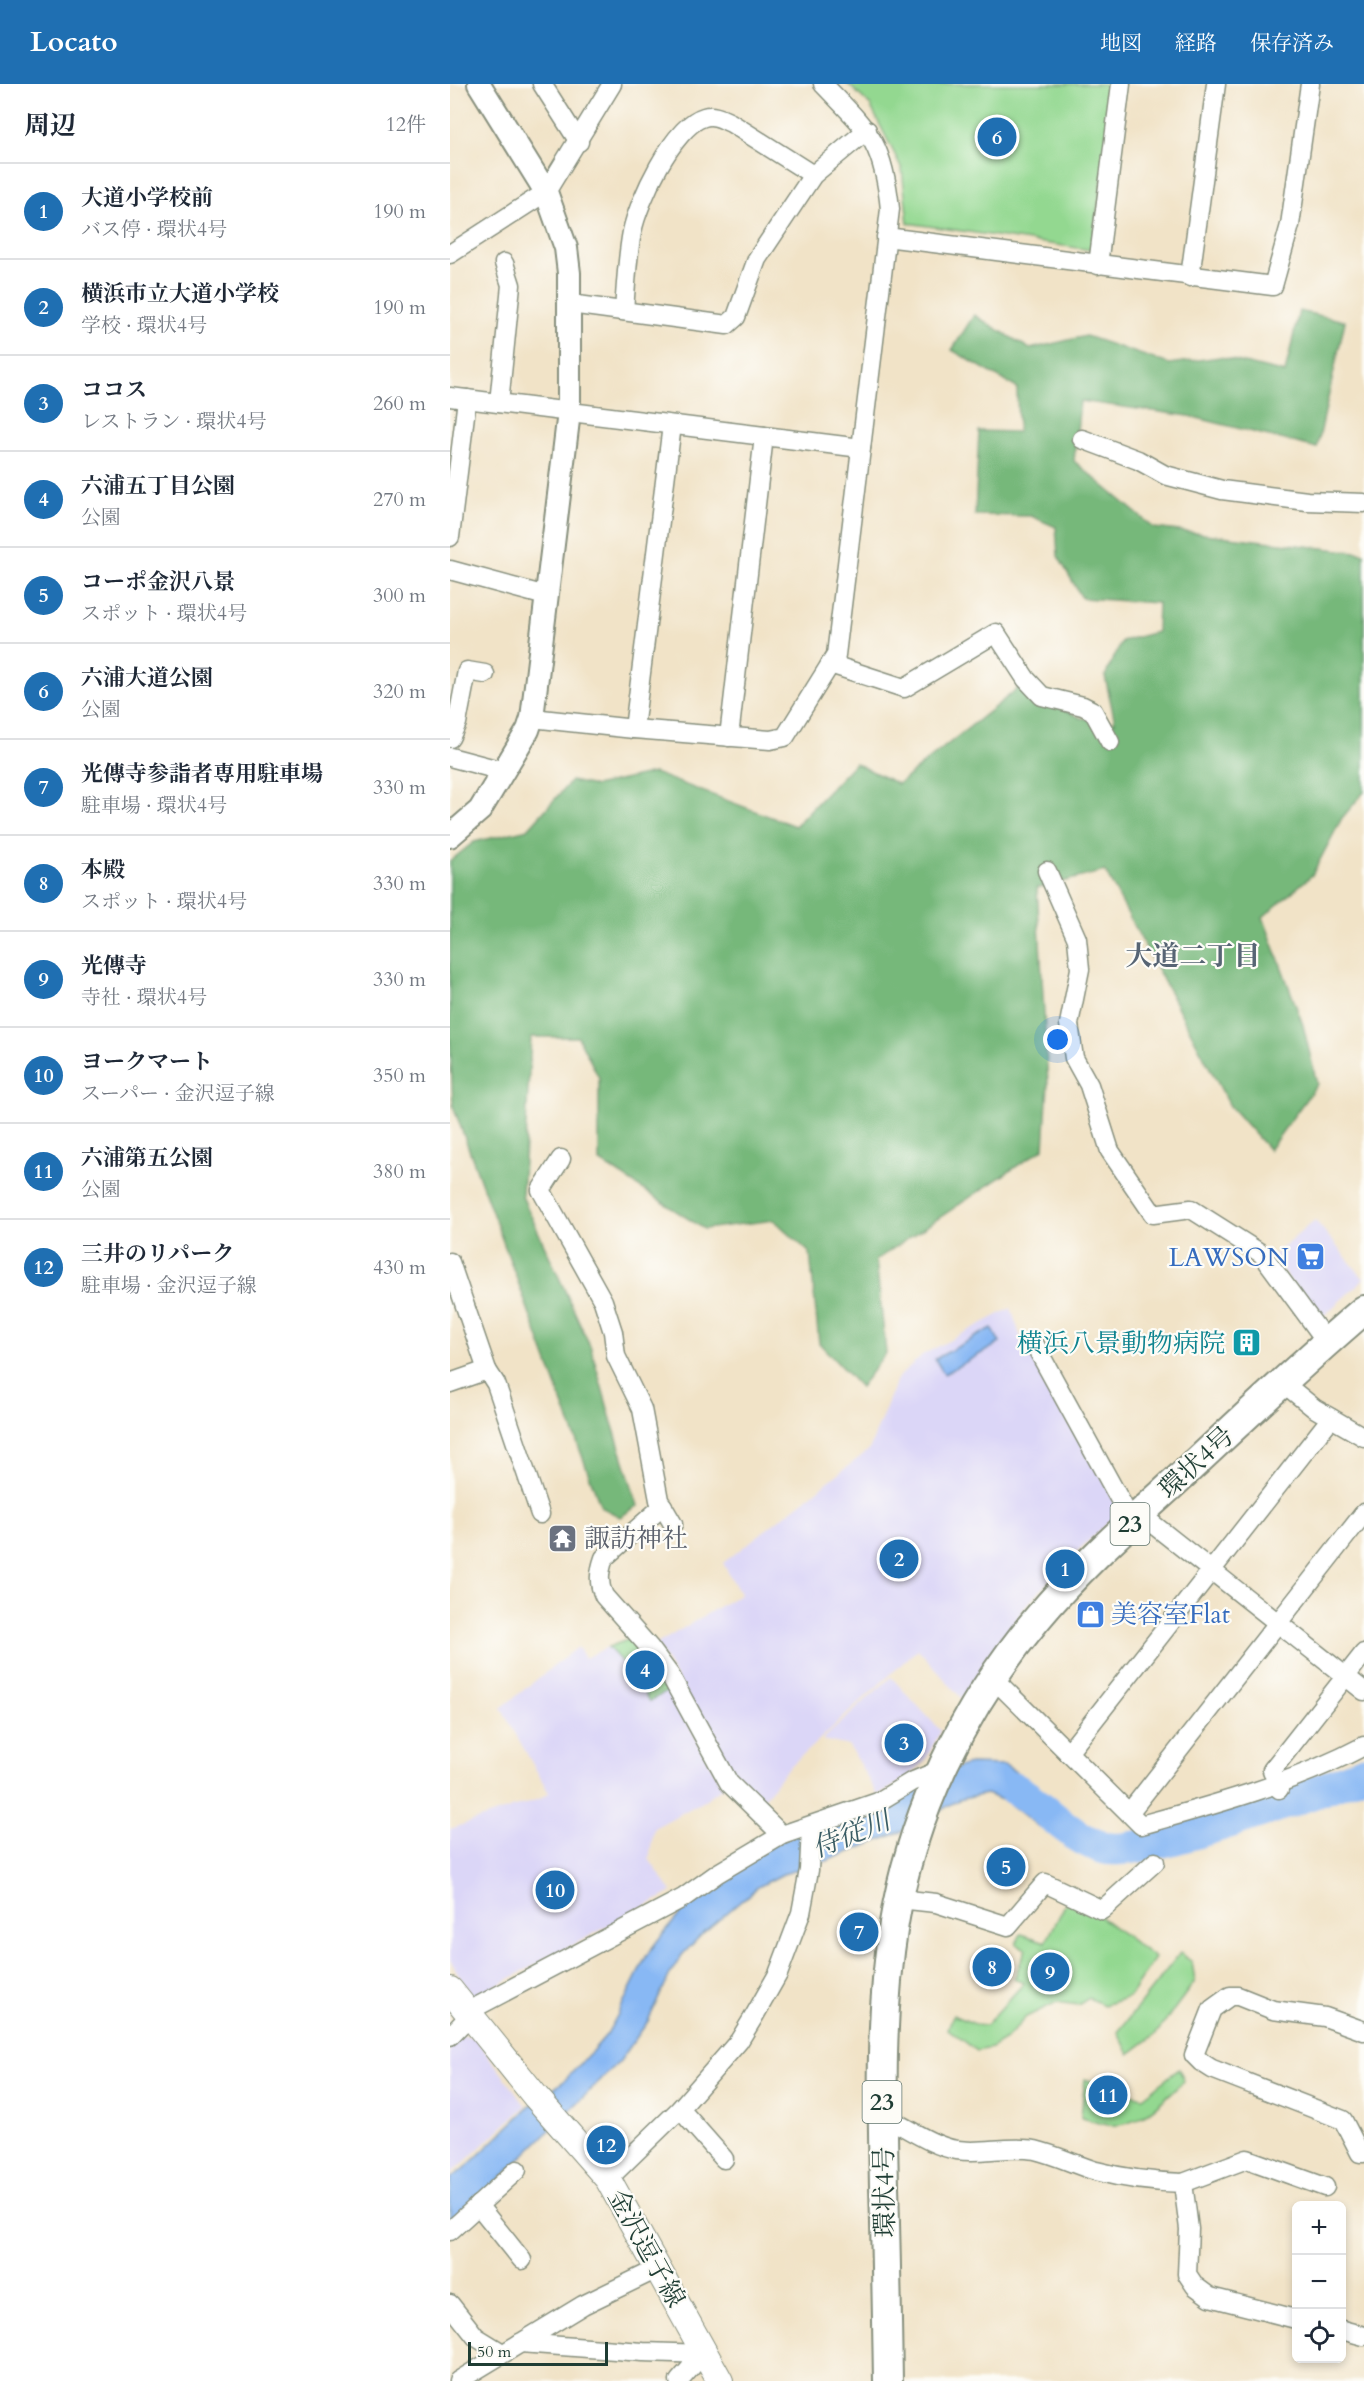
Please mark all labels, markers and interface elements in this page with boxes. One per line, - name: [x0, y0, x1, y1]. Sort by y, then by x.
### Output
- text: Locato: [30, 23, 118, 61]
- text: 地図: [1100, 29, 1142, 58]
- text: 経路: [1175, 29, 1217, 58]
- text: 保存済み: [1250, 29, 1334, 58]
- text: 周辺: [24, 108, 76, 143]
- text: 12件: [386, 111, 426, 138]
- pin: 6: [978, 115, 1016, 160]
- text: 大道小学校前: [81, 183, 213, 213]
- text: 1: [38, 198, 49, 225]
- text: 190 m: [373, 198, 426, 225]
- text: バス停 · 環状4号: [81, 216, 227, 243]
- text: 横浜市立大道小学校: [81, 279, 279, 309]
- text: 2: [38, 294, 49, 321]
- text: 190 m: [373, 294, 426, 321]
- text: 学校 · 環状4号: [81, 312, 207, 339]
- text: ココス: [81, 375, 147, 405]
- text: 3: [38, 390, 49, 417]
- text: 260 m: [373, 390, 426, 417]
- text: レストラン · 環状4号: [81, 408, 266, 435]
- text: 六浦五丁目公園: [81, 471, 235, 501]
- text: 4: [38, 486, 49, 513]
- text: 270 m: [373, 486, 426, 513]
- text: 公園: [81, 504, 121, 531]
- text: コーポ金沢八景: [81, 567, 235, 597]
- text: 5: [38, 582, 49, 609]
- text: 300 m: [373, 582, 426, 609]
- text: スポット · 環状4号: [81, 600, 247, 627]
- text: 六浦大道公園: [81, 663, 213, 693]
- text: 6: [38, 678, 49, 705]
- text: 320 m: [373, 678, 426, 705]
- text: 公園: [81, 696, 121, 723]
- text: 光傳寺参詣者専用駐車場: [81, 759, 323, 789]
- text: 7: [38, 774, 49, 801]
- text: 330 m: [373, 774, 426, 801]
- text: 駐車場 · 環状4号: [81, 792, 227, 819]
- text: 本殿: [81, 855, 125, 885]
- text: 8: [38, 870, 49, 897]
- text: 330 m: [373, 870, 426, 897]
- text: スポット · 環状4号: [81, 888, 247, 915]
- district label: 大道二丁目: [1126, 938, 1261, 975]
- text: 光傳寺: [81, 951, 147, 981]
- text: 9: [38, 966, 49, 993]
- text: 330 m: [373, 966, 426, 993]
- text: 寺社 · 環状4号: [81, 984, 207, 1011]
- your location: [1043, 1025, 1072, 1054]
- text: ヨークマート: [81, 1047, 213, 1077]
- text: 10: [33, 1062, 54, 1089]
- text: 350 m: [373, 1062, 426, 1089]
- text: スーパー · 金沢逗子線: [81, 1080, 275, 1107]
- text: 六浦第五公園: [81, 1143, 213, 1173]
- text: 11: [33, 1158, 54, 1185]
- text: 380 m: [373, 1158, 426, 1185]
- text: 公園: [81, 1176, 121, 1203]
- text: 三井のリパーク: [81, 1239, 234, 1269]
- place label: LAWSON: [1168, 1240, 1289, 1275]
- supermarket icon: LAWSON: [1294, 1241, 1326, 1273]
- text: 12: [33, 1254, 54, 1281]
- text: 430 m: [373, 1254, 426, 1281]
- text: 駐車場 · 金沢逗子線: [81, 1272, 257, 1299]
- place label: 横浜八景動物病院: [1017, 1326, 1225, 1361]
- building icon: 横浜八景動物病院: [1230, 1327, 1262, 1359]
- street label: 環状4号: [1151, 1418, 1242, 1506]
- road number: 23: [1110, 1503, 1150, 1545]
- place label: 諏訪神社: [584, 1521, 688, 1556]
- temple icon: 諏訪神社: [547, 1522, 579, 1554]
- pin: 2: [880, 1536, 918, 1582]
- pin: 1: [1046, 1546, 1084, 1592]
- place label: 美容室Flat: [1111, 1597, 1230, 1632]
- shop icon: 美容室Flat: [1074, 1598, 1106, 1630]
- pin: 4: [626, 1648, 664, 1692]
- pin: 3: [884, 1720, 924, 1766]
- water label: 侍従川: [807, 1801, 898, 1867]
- pin: 5: [986, 1844, 1026, 1890]
- pin: 10: [536, 1868, 574, 1912]
- pin: 7: [840, 1910, 878, 1954]
- pin: 8: [972, 1944, 1012, 1990]
- pin: 9: [1030, 1950, 1070, 1994]
- pin: 11: [1088, 2072, 1128, 2118]
- road number: 23: [862, 2081, 902, 2123]
- pin: 12: [586, 2122, 626, 2168]
- street label: 環状4号: [866, 2146, 903, 2238]
- street label: 金沢逗子線: [600, 2183, 693, 2314]
- map controls: [1292, 2201, 1346, 2363]
- button: +: [1292, 2201, 1346, 2255]
- button: −: [1292, 2255, 1346, 2309]
- button: locate: [1292, 2309, 1346, 2363]
- scale bar: [468, 2339, 608, 2366]
- text: 50 m: [477, 2341, 511, 2363]

